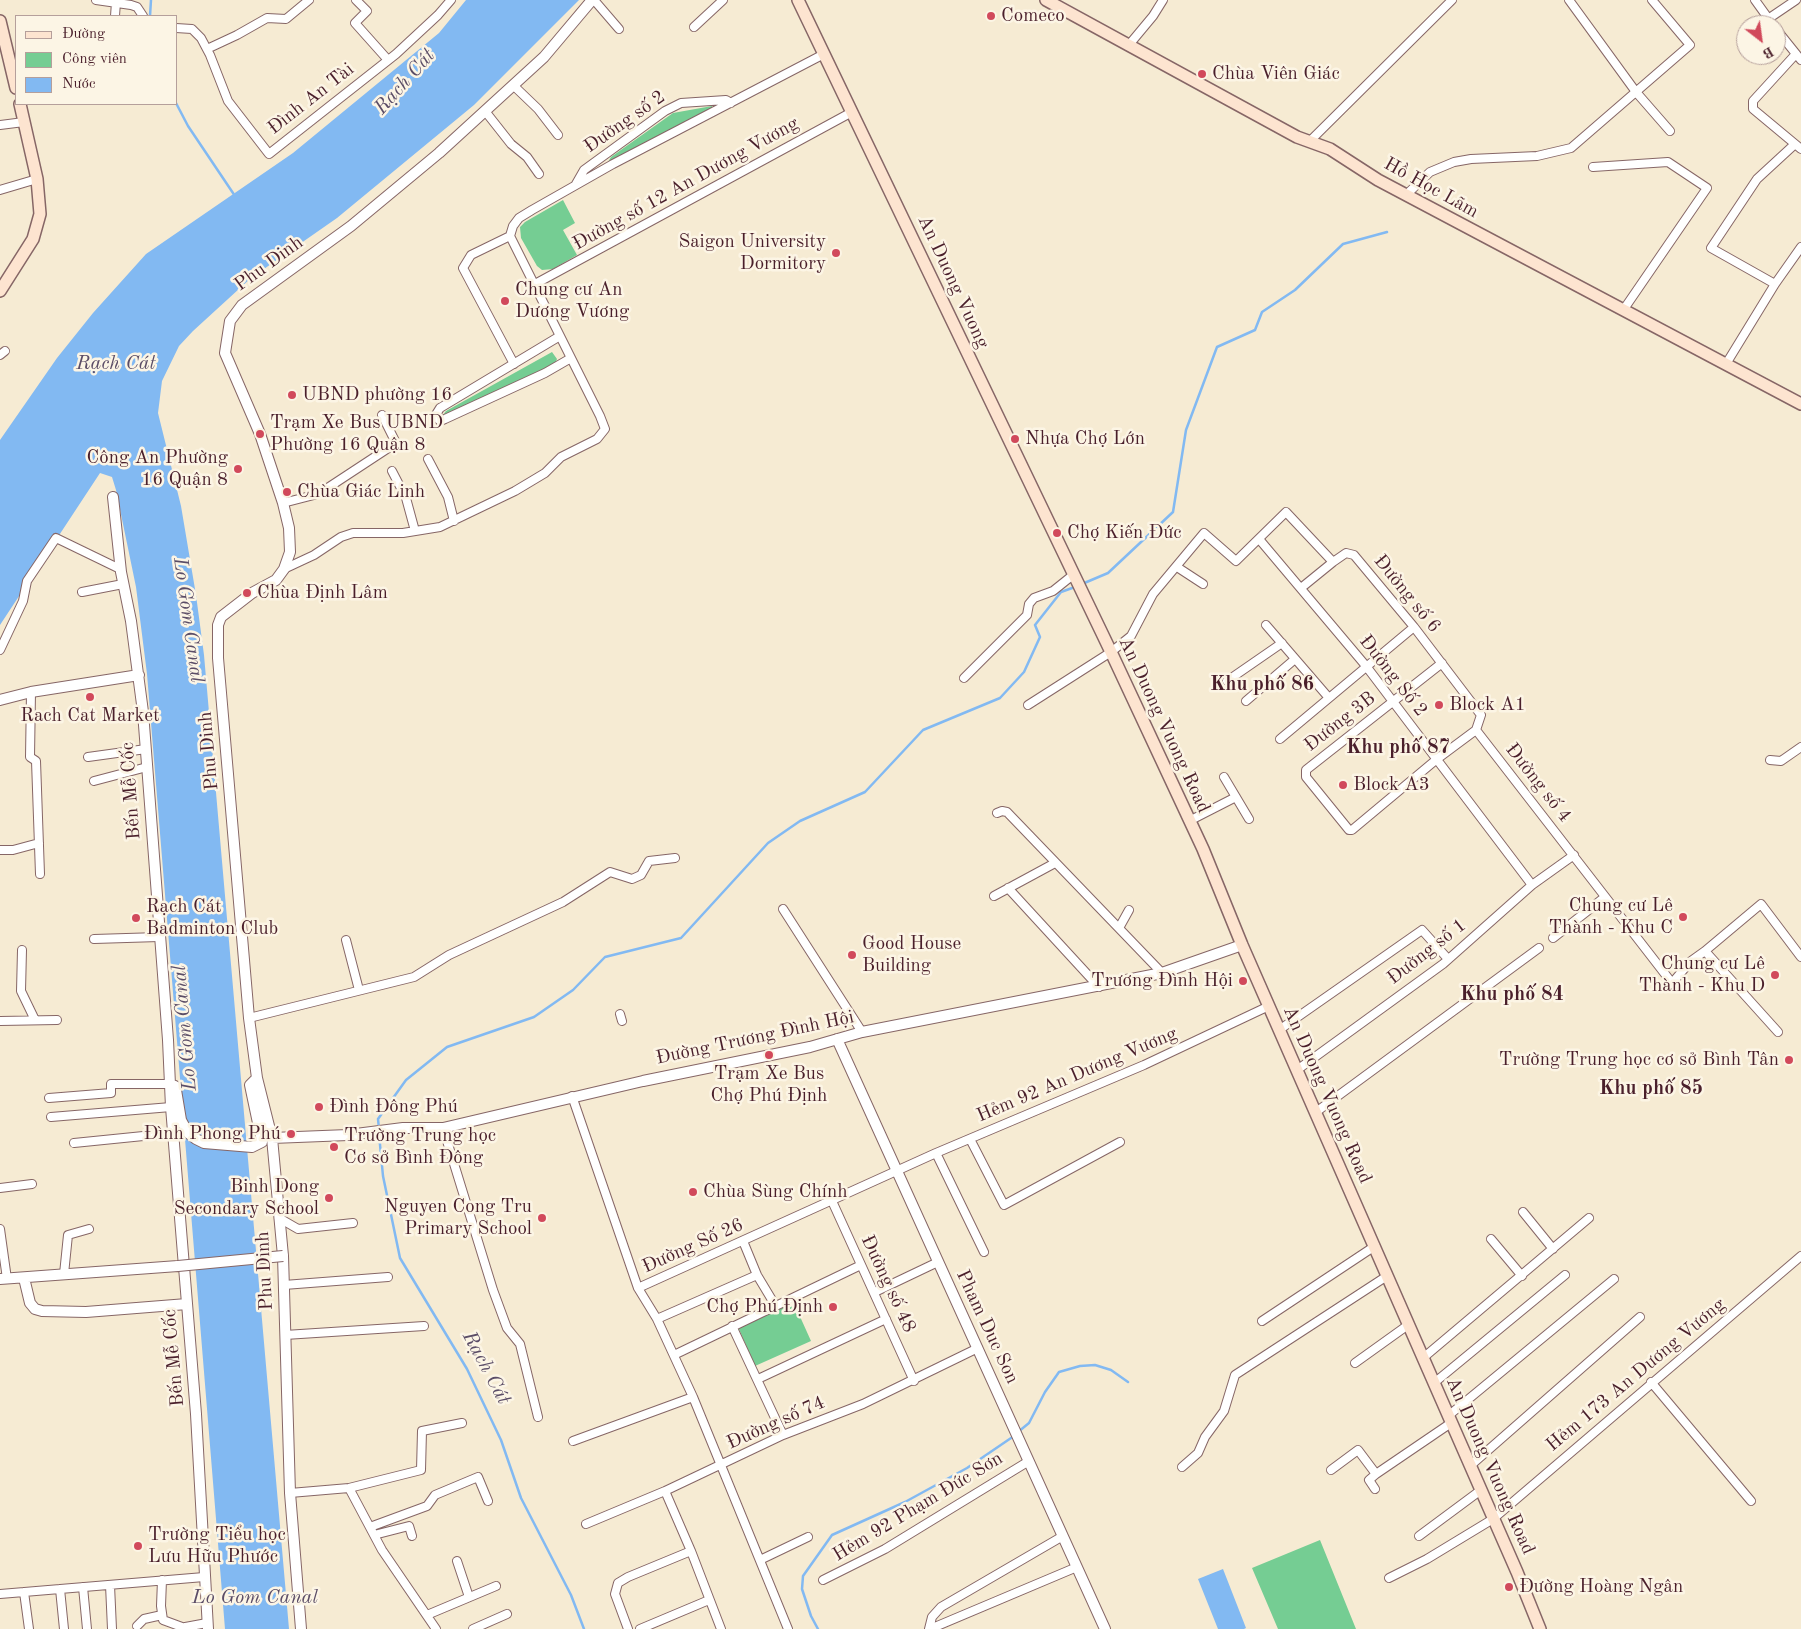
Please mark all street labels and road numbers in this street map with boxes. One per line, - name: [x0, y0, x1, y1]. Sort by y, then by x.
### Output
- street label: Đình An Tài: [263, 58, 359, 140]
- street label: Đường số 2: [580, 86, 670, 158]
- street label: Đường số 12 An Dương Vương: [569, 112, 803, 256]
- street label: Hồ Học Lãm: [1380, 153, 1482, 223]
- street label: An Duong Vuong: [912, 212, 994, 352]
- street label: Phu Dinh: [230, 231, 308, 297]
- street label: Đường số 6: [1369, 550, 1445, 638]
- street label: Đường Số 2: [1354, 631, 1432, 721]
- street label: An Duong Vuong Road: [1113, 633, 1215, 817]
- street label: Đường 3B: [1300, 687, 1380, 757]
- street label: Phu Dinh: [194, 711, 224, 791]
- street label: Đường số 4: [1500, 739, 1576, 827]
- street label: Bến Mễ Cốc: [116, 741, 146, 841]
- street label: Đường số 1: [1383, 914, 1471, 990]
- street label: An Duong Vuong Road: [1278, 1003, 1376, 1187]
- street label: Đường Trương Đình Hội: [654, 1006, 856, 1070]
- street label: Hẻm 92 An Dương Vương: [973, 1022, 1181, 1128]
- street label: Đường Số 26: [639, 1214, 747, 1278]
- street label: Phu Dinh: [252, 1231, 278, 1311]
- street label: Đường số 48: [855, 1232, 921, 1336]
- street label: Pham Duc Son: [951, 1266, 1023, 1388]
- street label: Hẻm 173 An Dương Vương: [1542, 1293, 1730, 1457]
- street label: Bến Mễ Cốc: [158, 1308, 190, 1408]
- street label: An Duong Vuong Road: [1441, 1374, 1539, 1558]
- street label: Đường số 74: [723, 1391, 829, 1455]
- street label: Hẻm 92 Phạm Đức Sơn: [829, 1447, 1007, 1567]

